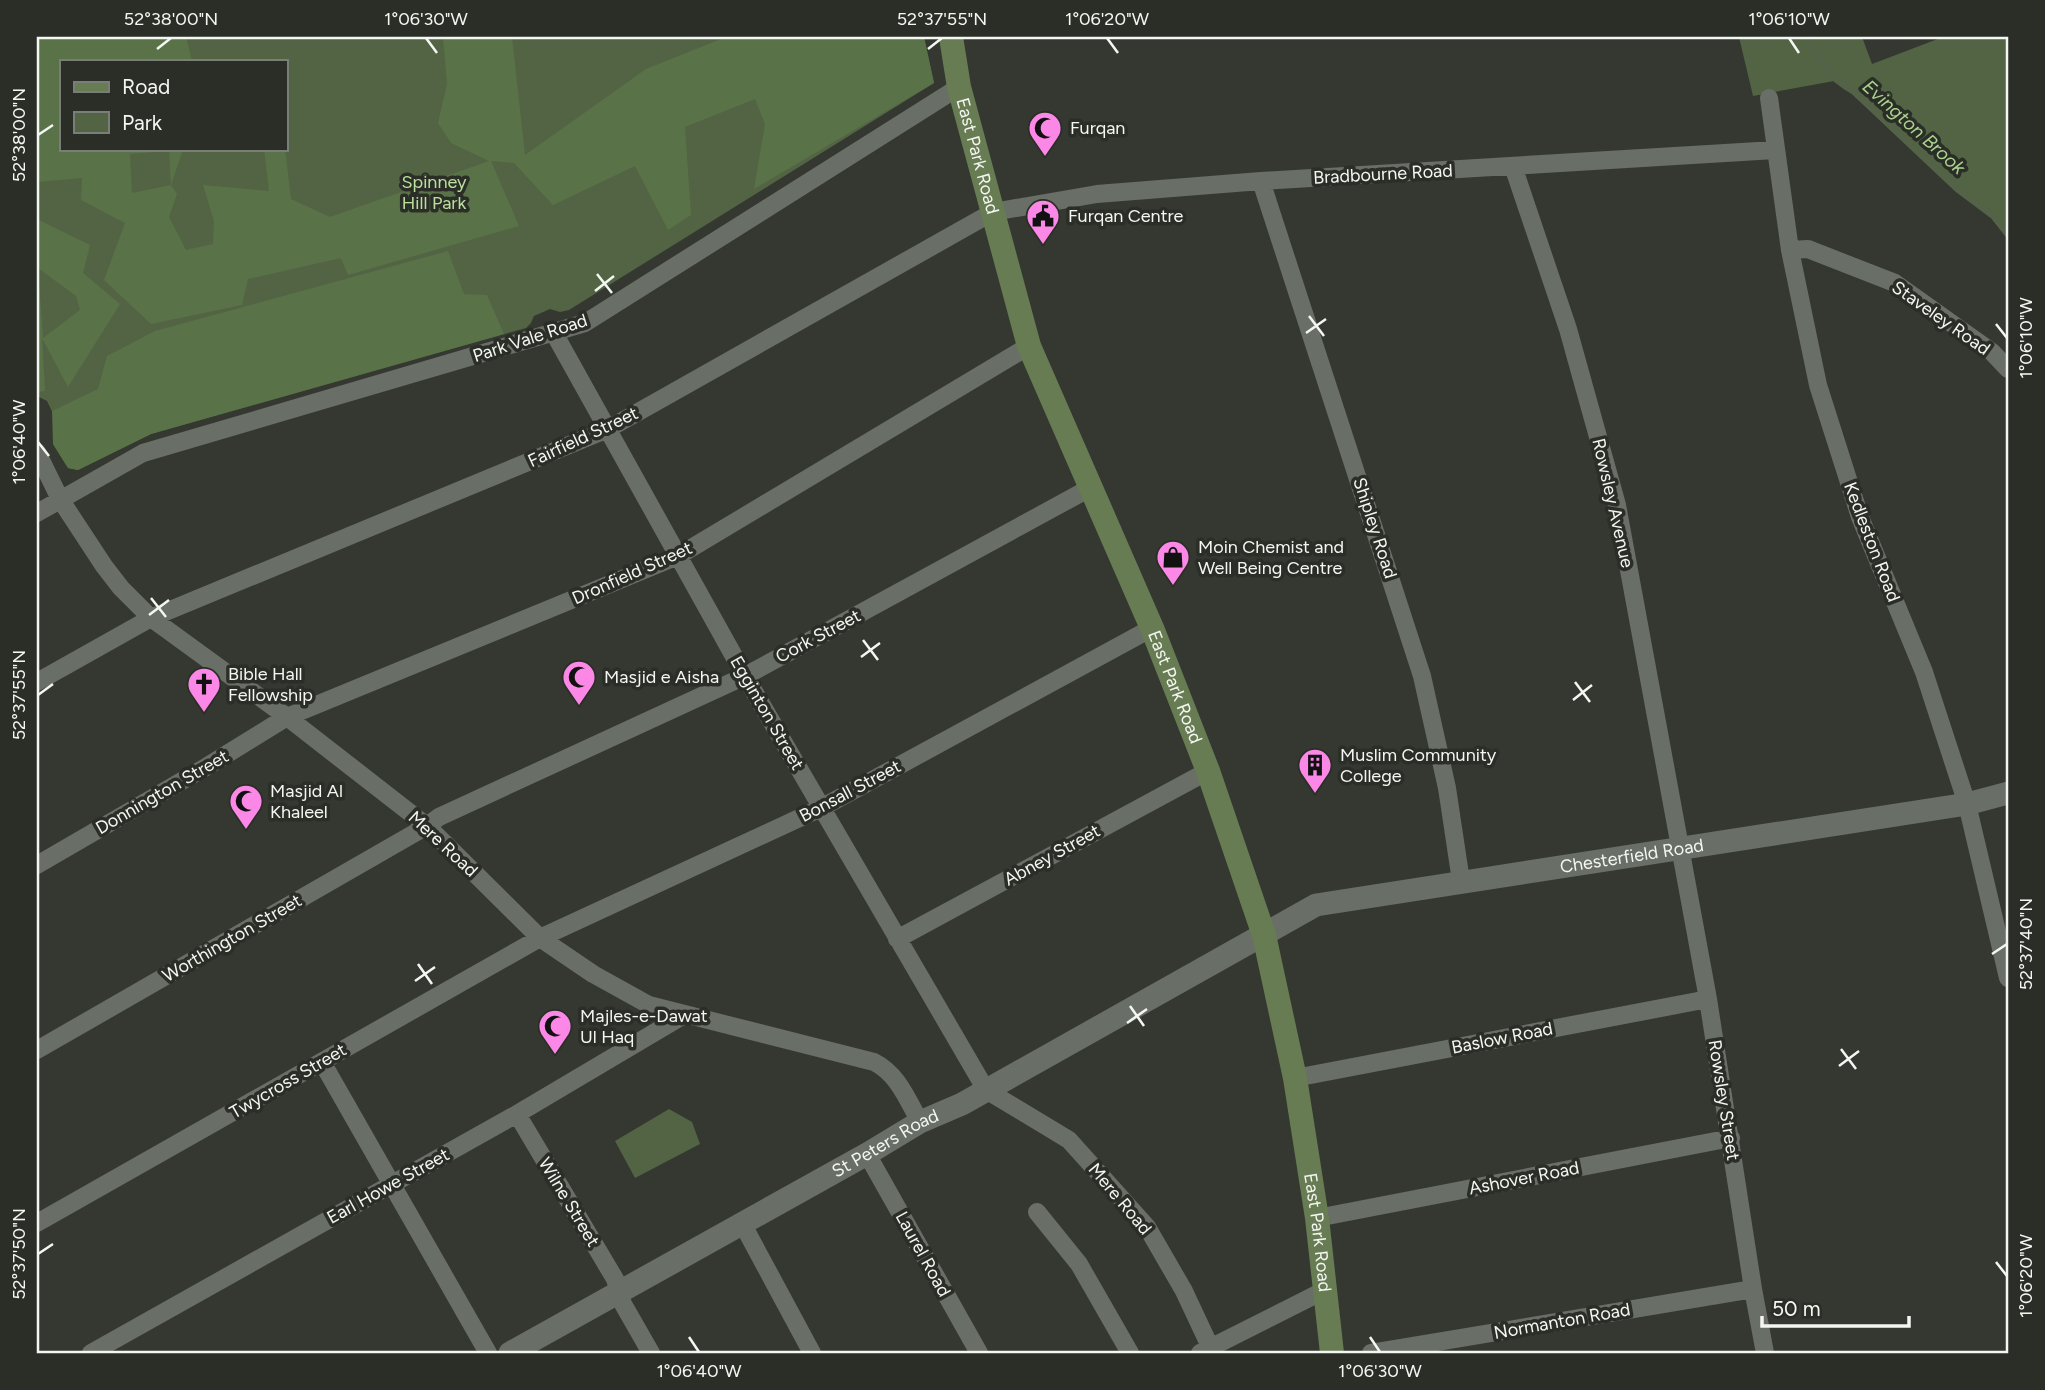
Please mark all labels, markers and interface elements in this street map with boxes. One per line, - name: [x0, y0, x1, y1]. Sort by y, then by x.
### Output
- text: 52°38'00"N: [124, 8, 218, 30]
- text: 1°06'30"W: [384, 8, 469, 30]
- text: 52°37'55"N: [897, 8, 987, 30]
- text: 1°06'20"W: [1065, 8, 1150, 30]
- text: 1°06'10"W: [1748, 8, 1830, 30]
- legend: [60, 60, 287, 150]
- text: Road: [122, 74, 170, 99]
- water label: Evington Brook: [1858, 75, 1971, 180]
- text: 52°38'00"N: [8, 88, 30, 182]
- street label: East Park Road: [951, 95, 1004, 217]
- mosque icon: Furqan: [1026, 109, 1064, 158]
- text: Park: [122, 110, 163, 135]
- place label: Furqan: [1070, 117, 1125, 139]
- street label: Bradbourne Road: [1313, 159, 1453, 189]
- park label: Spinney Hill Park: [401, 171, 467, 214]
- public building icon: Furqan Centre: [1024, 197, 1062, 246]
- place label: Furqan Centre: [1068, 205, 1184, 227]
- street label: Staveley Road: [1888, 276, 1994, 360]
- text: 1°06'10"W: [2015, 297, 2037, 379]
- street label: Park Vale Road: [470, 309, 590, 367]
- text: 1°06'40"W: [8, 399, 30, 485]
- street label: Fairfield Street: [524, 402, 642, 472]
- street label: Rowsley Avenue: [1587, 436, 1639, 570]
- street label: Shipley Road: [1348, 475, 1402, 581]
- street label: Kedleston Road: [1839, 479, 1905, 605]
- place label: Moin Chemist and Well Being Centre: [1198, 536, 1344, 579]
- street label: Dronfield Street: [569, 537, 696, 609]
- shop icon: Moin Chemist and Well Being Centre: [1154, 538, 1192, 587]
- street label: Cork Street: [772, 604, 864, 668]
- street label: East Park Road: [1143, 627, 1207, 747]
- text: 52°37'55"N: [8, 650, 30, 740]
- street label: Egginton Street: [725, 652, 809, 774]
- mosque icon: Masjid e Aisha: [560, 658, 598, 707]
- place label: Bible Hall Fellowship: [228, 663, 313, 706]
- church icon: Bible Hall Fellowship: [185, 665, 223, 714]
- place label: Masjid e Aisha: [604, 666, 719, 688]
- place label: Muslim Community College: [1340, 744, 1497, 787]
- street label: Donnington Street: [92, 745, 233, 839]
- building icon: Muslim Community College: [1296, 746, 1334, 795]
- street label: Bonsall Street: [795, 755, 905, 827]
- place label: Masjid Al Khaleel: [270, 780, 343, 823]
- mosque icon: Masjid Al Khaleel: [227, 782, 265, 831]
- street label: Mere Road: [404, 806, 482, 882]
- street label: Abney Street: [1000, 819, 1104, 890]
- street label: Chesterfield Road: [1558, 834, 1705, 878]
- street label: Worthington Street: [159, 889, 306, 987]
- text: 52°37'40"N: [2015, 898, 2037, 990]
- place label: Majles-e-Dawat Ul Haq: [580, 1005, 708, 1048]
- mosque icon: Majles-e-Dawat Ul Haq: [536, 1007, 574, 1056]
- street label: Baslow Road: [1449, 1017, 1555, 1059]
- street label: Rowsley Street: [1704, 1038, 1744, 1162]
- street label: Twycross Street: [226, 1039, 350, 1123]
- street label: St Peters Road: [828, 1104, 942, 1182]
- street label: Earl Howe Street: [323, 1143, 453, 1229]
- street label: Wilne Street: [534, 1153, 604, 1251]
- street label: Ashover Road: [1467, 1157, 1581, 1199]
- street label: Mere Road: [1084, 1159, 1156, 1239]
- street label: East Park Road: [1299, 1171, 1336, 1293]
- street label: Laurel Road: [891, 1207, 955, 1301]
- text: 52°37'50"N: [8, 1208, 30, 1300]
- text: 1°06'20"W: [2015, 1233, 2037, 1318]
- scale bar: [1762, 1285, 1909, 1329]
- text: 50 m: [1772, 1296, 1821, 1321]
- street label: Normanton Road: [1492, 1298, 1632, 1344]
- text: 1°06'40"W: [656, 1360, 742, 1382]
- text: 1°06'30"W: [1338, 1360, 1423, 1382]

